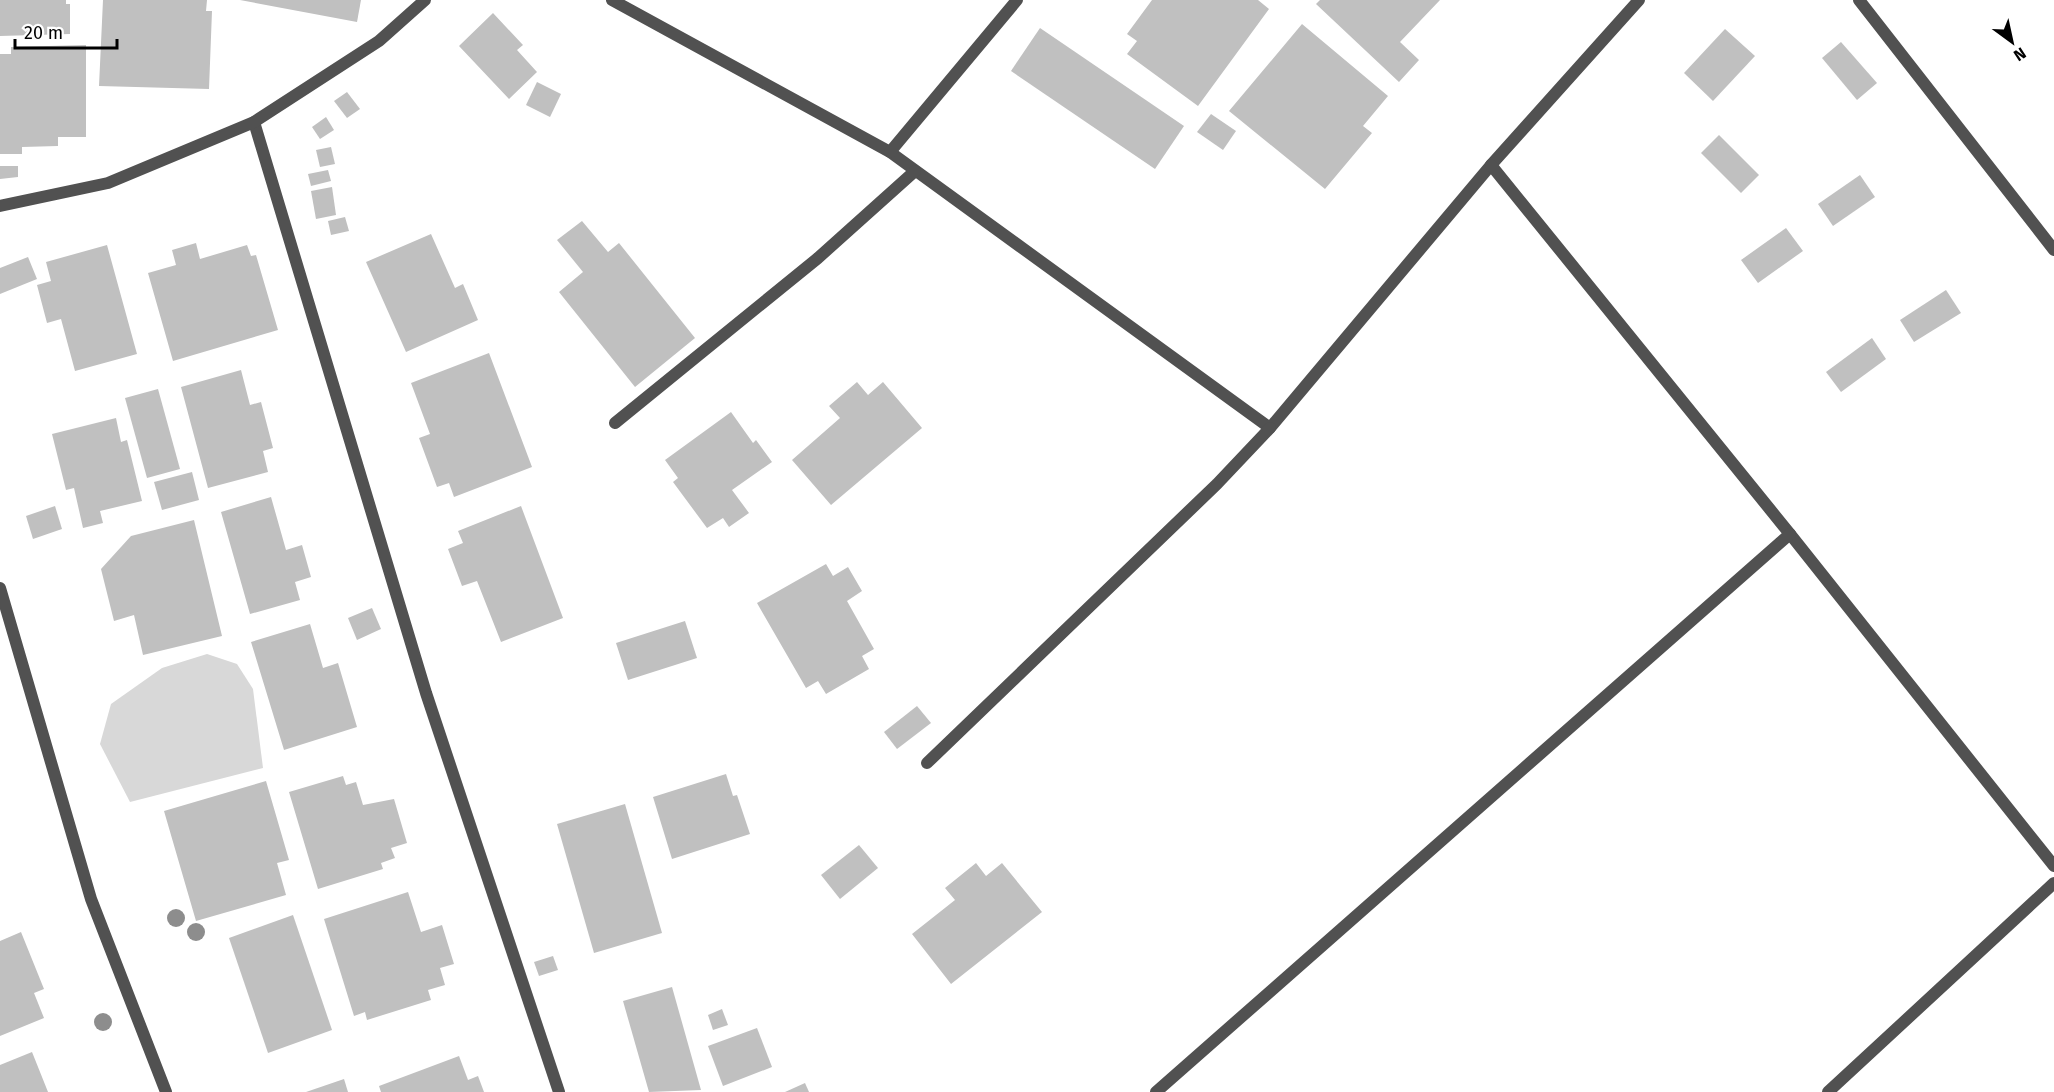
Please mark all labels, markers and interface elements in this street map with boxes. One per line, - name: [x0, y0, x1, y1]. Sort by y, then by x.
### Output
- scale bar: [15, 12, 117, 50]
- north arrow: [1982, 12, 2042, 72]
- text: 20 m: [24, 22, 63, 44]
- text: N: [2010, 43, 2030, 65]

